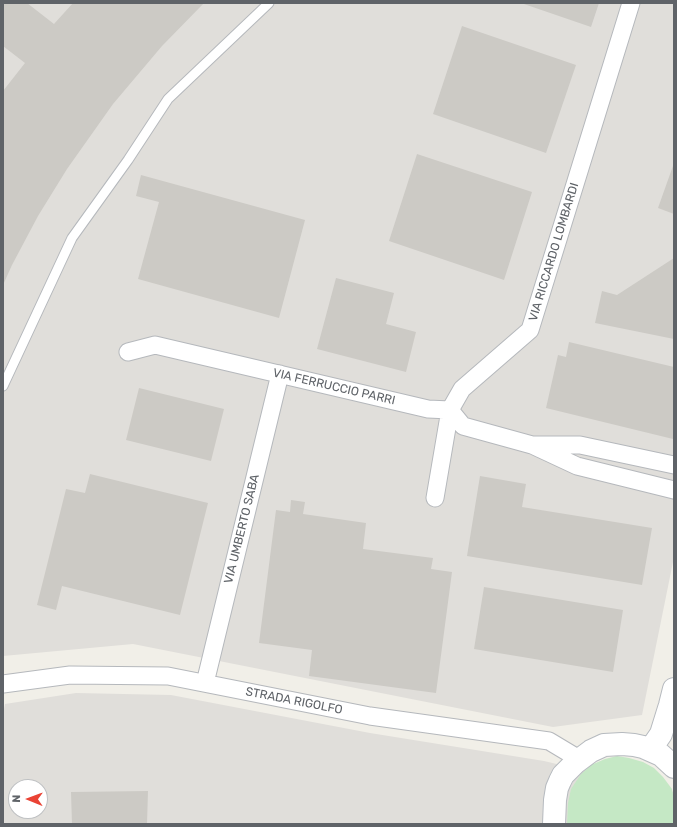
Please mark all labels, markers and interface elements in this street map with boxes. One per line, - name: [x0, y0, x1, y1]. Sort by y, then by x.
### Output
- street label: VIA RICCARDO LOMBARDI: [526, 181, 582, 323]
- street label: VIA FERRUCCIO PARRI: [271, 366, 397, 408]
- street label: VIA UMBERTO SABA: [221, 473, 263, 585]
- street label: STRADA RIGOLFO: [244, 685, 344, 717]
- north arrow: [8, 779, 48, 819]
- text: N: [10, 795, 23, 803]

